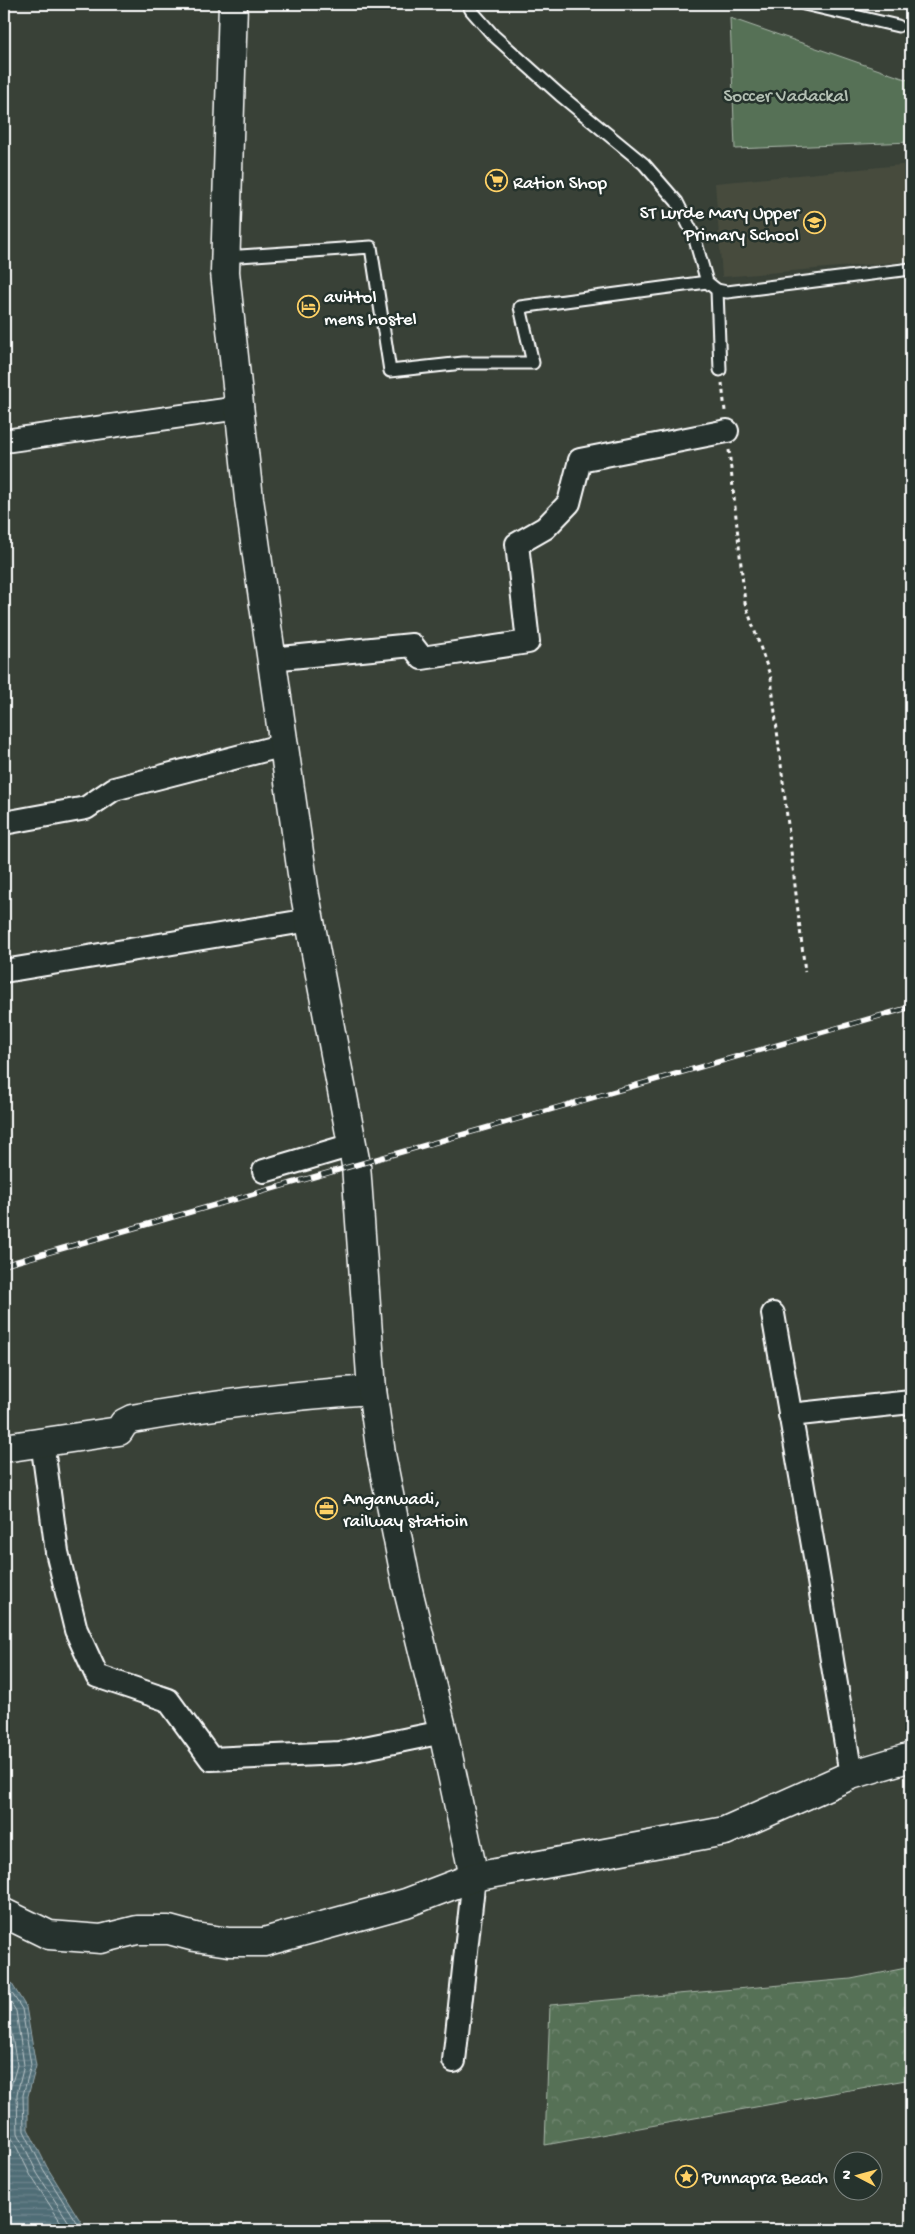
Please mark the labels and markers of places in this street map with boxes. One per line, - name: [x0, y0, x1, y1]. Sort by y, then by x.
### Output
- supermarket icon: Ration Shop: [485, 169, 509, 193]
- place label: Ration Shop: [513, 173, 608, 196]
- place label: ST Lurde Mary Upper Primary School: [640, 203, 801, 248]
- school or university icon: ST Lurde Mary Upper Primary School: [803, 210, 827, 234]
- place label: avittol mens hostel: [324, 287, 417, 332]
- hotel icon: avittol mens hostel: [296, 294, 320, 318]
- place label: Anganwadi, railway statioin: [343, 1489, 468, 1534]
- office icon: Anganwadi, railway statioin: [315, 1496, 339, 1520]
- place icon: Punnapra Beach: [674, 2164, 698, 2188]
- place label: Punnapra Beach: [701, 2168, 828, 2191]

